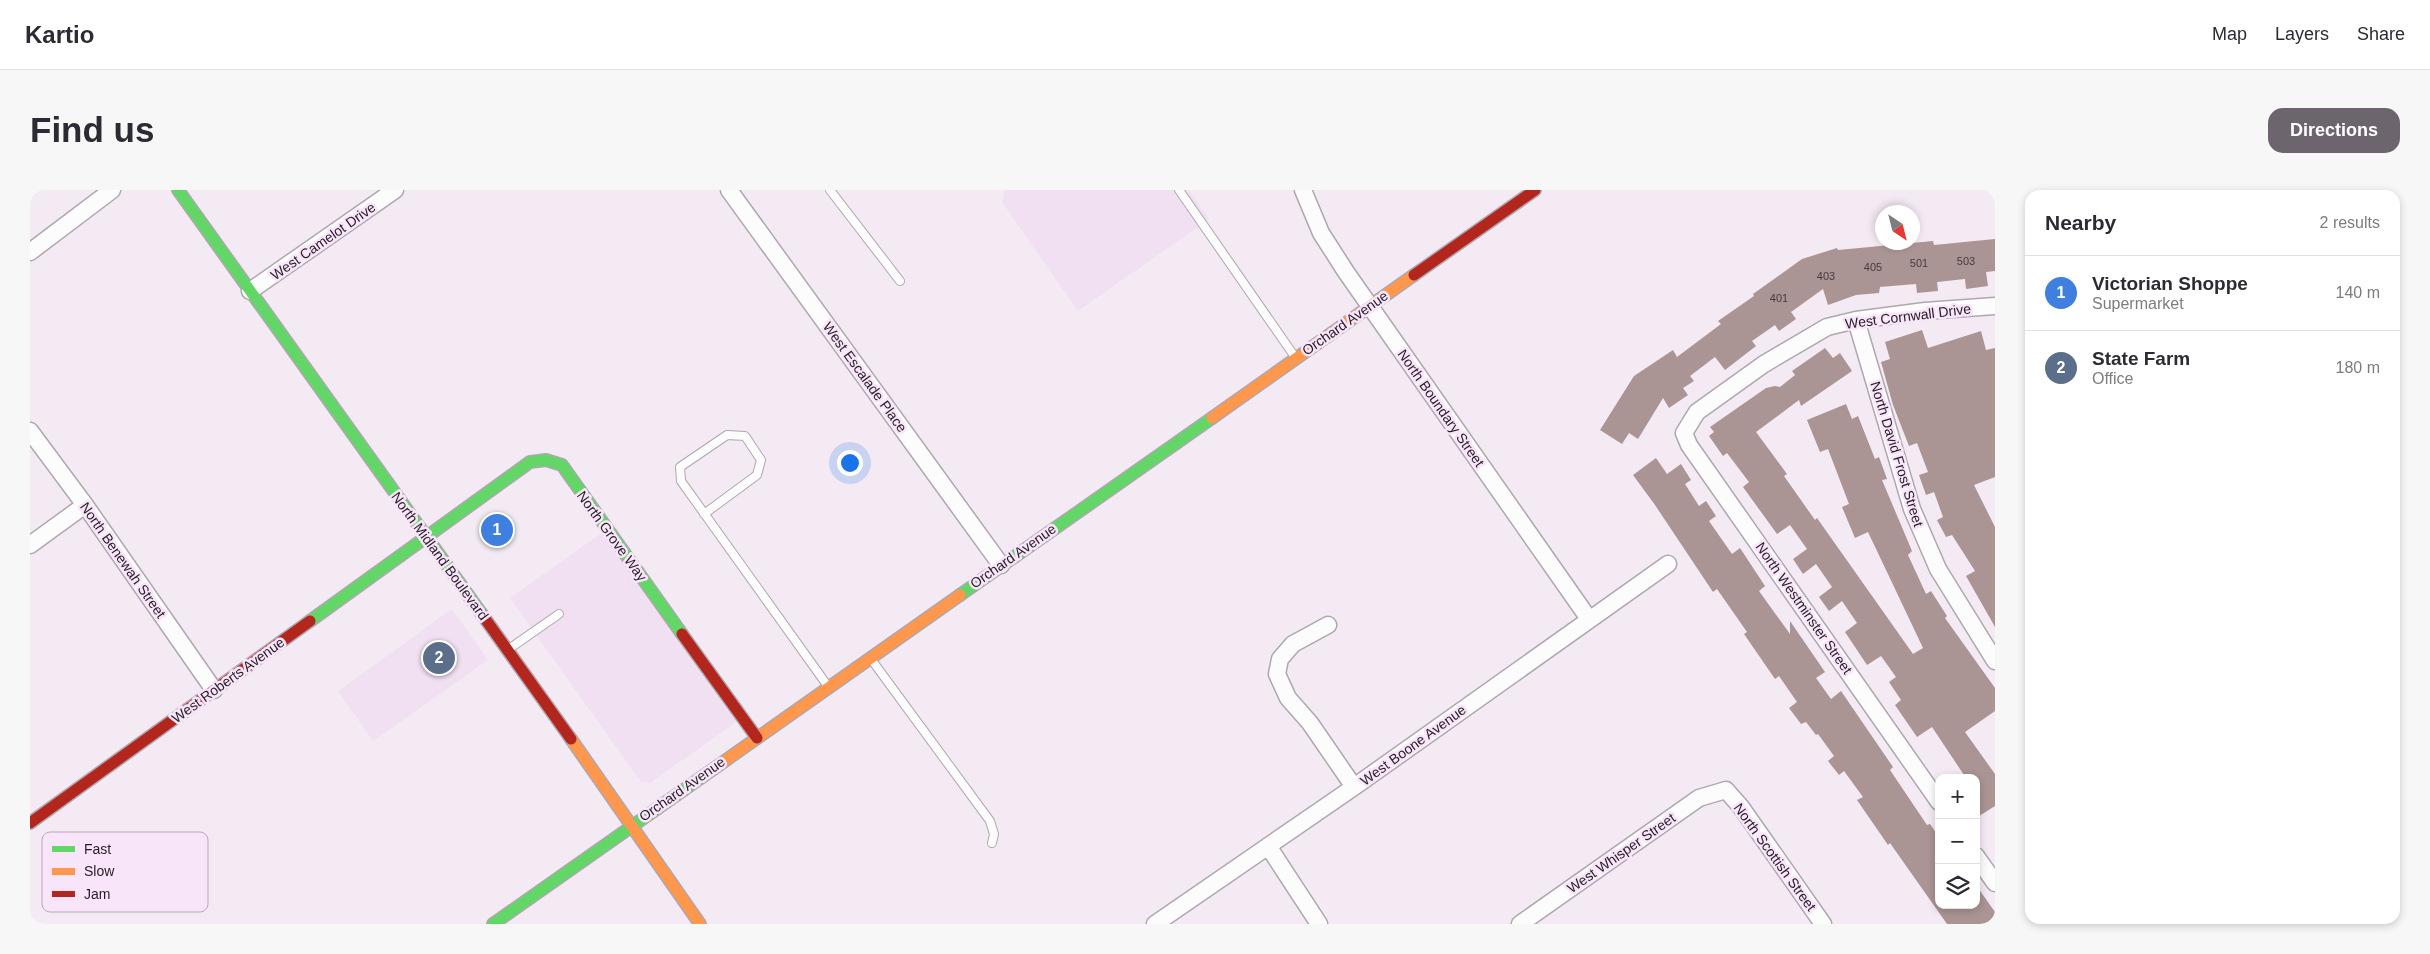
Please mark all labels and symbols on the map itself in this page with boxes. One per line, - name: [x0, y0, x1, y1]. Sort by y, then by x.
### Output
- street label: West Camelot Drive: [268, 199, 379, 283]
- north arrow: [1875, 205, 1920, 250]
- house number: 503: [1957, 255, 1975, 267]
- house number: 501: [1910, 257, 1928, 269]
- house number: 405: [1864, 261, 1882, 273]
- house number: 403: [1817, 270, 1835, 282]
- street label: Orchard Avenue: [1299, 287, 1391, 358]
- house number: 401: [1770, 292, 1788, 304]
- street label: West Cornwall Drive: [1844, 300, 1972, 332]
- street label: West Escalade Place: [820, 319, 910, 435]
- street label: North Boundary Street: [1394, 346, 1488, 470]
- street label: North David Frost Street: [1867, 379, 1927, 529]
- your location: [837, 450, 863, 476]
- street label: North Grove Way: [574, 488, 650, 584]
- street label: North Midland Boulevard: [388, 489, 492, 623]
- street label: North Benewah Street: [77, 499, 169, 621]
- pin: 1: [481, 511, 513, 549]
- street label: Orchard Avenue: [967, 520, 1059, 591]
- street label: North Westminster Street: [1752, 539, 1856, 677]
- street label: West Roberts Avenue: [169, 634, 287, 726]
- pin: 2: [423, 639, 455, 677]
- street label: West Boone Avenue: [1357, 701, 1469, 789]
- street label: Orchard Avenue: [636, 753, 728, 824]
- street label: North Scottish Street: [1731, 800, 1819, 914]
- street label: West Whisper Street: [1564, 810, 1678, 896]
- legend: [42, 832, 208, 912]
- text: Fast: [84, 841, 111, 857]
- text: Slow: [84, 863, 115, 879]
- text: Jam: [84, 886, 110, 902]

